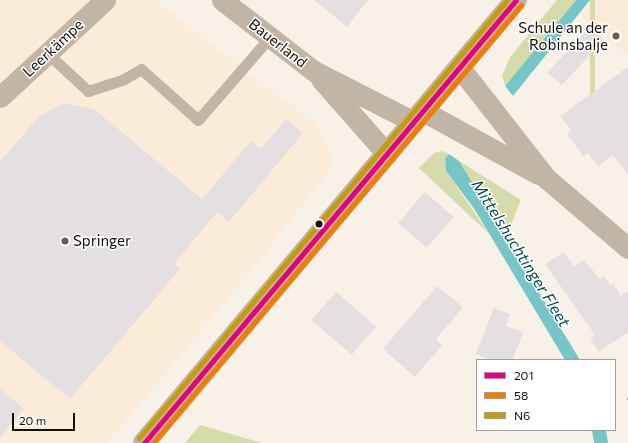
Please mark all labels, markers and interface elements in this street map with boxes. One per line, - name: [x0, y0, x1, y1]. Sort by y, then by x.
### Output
- street label: Leerkämpe: [19, 15, 87, 81]
- street label: Bauerland: [245, 15, 311, 71]
- place label: Schule an der Robinsbalje: [518, 18, 608, 53]
- marker: Schule an der Robinsbalje: [611, 31, 621, 41]
- water label: Mittelshuchtinger Fleet: [468, 176, 574, 330]
- unlabelled marker: [314, 219, 324, 229]
- place label: Springer: [73, 232, 131, 250]
- marker: Springer: [60, 236, 70, 246]
- legend: [476, 359, 616, 431]
- text: 201: [514, 368, 534, 382]
- text: 58: [514, 388, 528, 402]
- scale bar: [14, 405, 77, 431]
- text: N6: [514, 408, 530, 422]
- text: 20 m: [19, 413, 46, 427]

